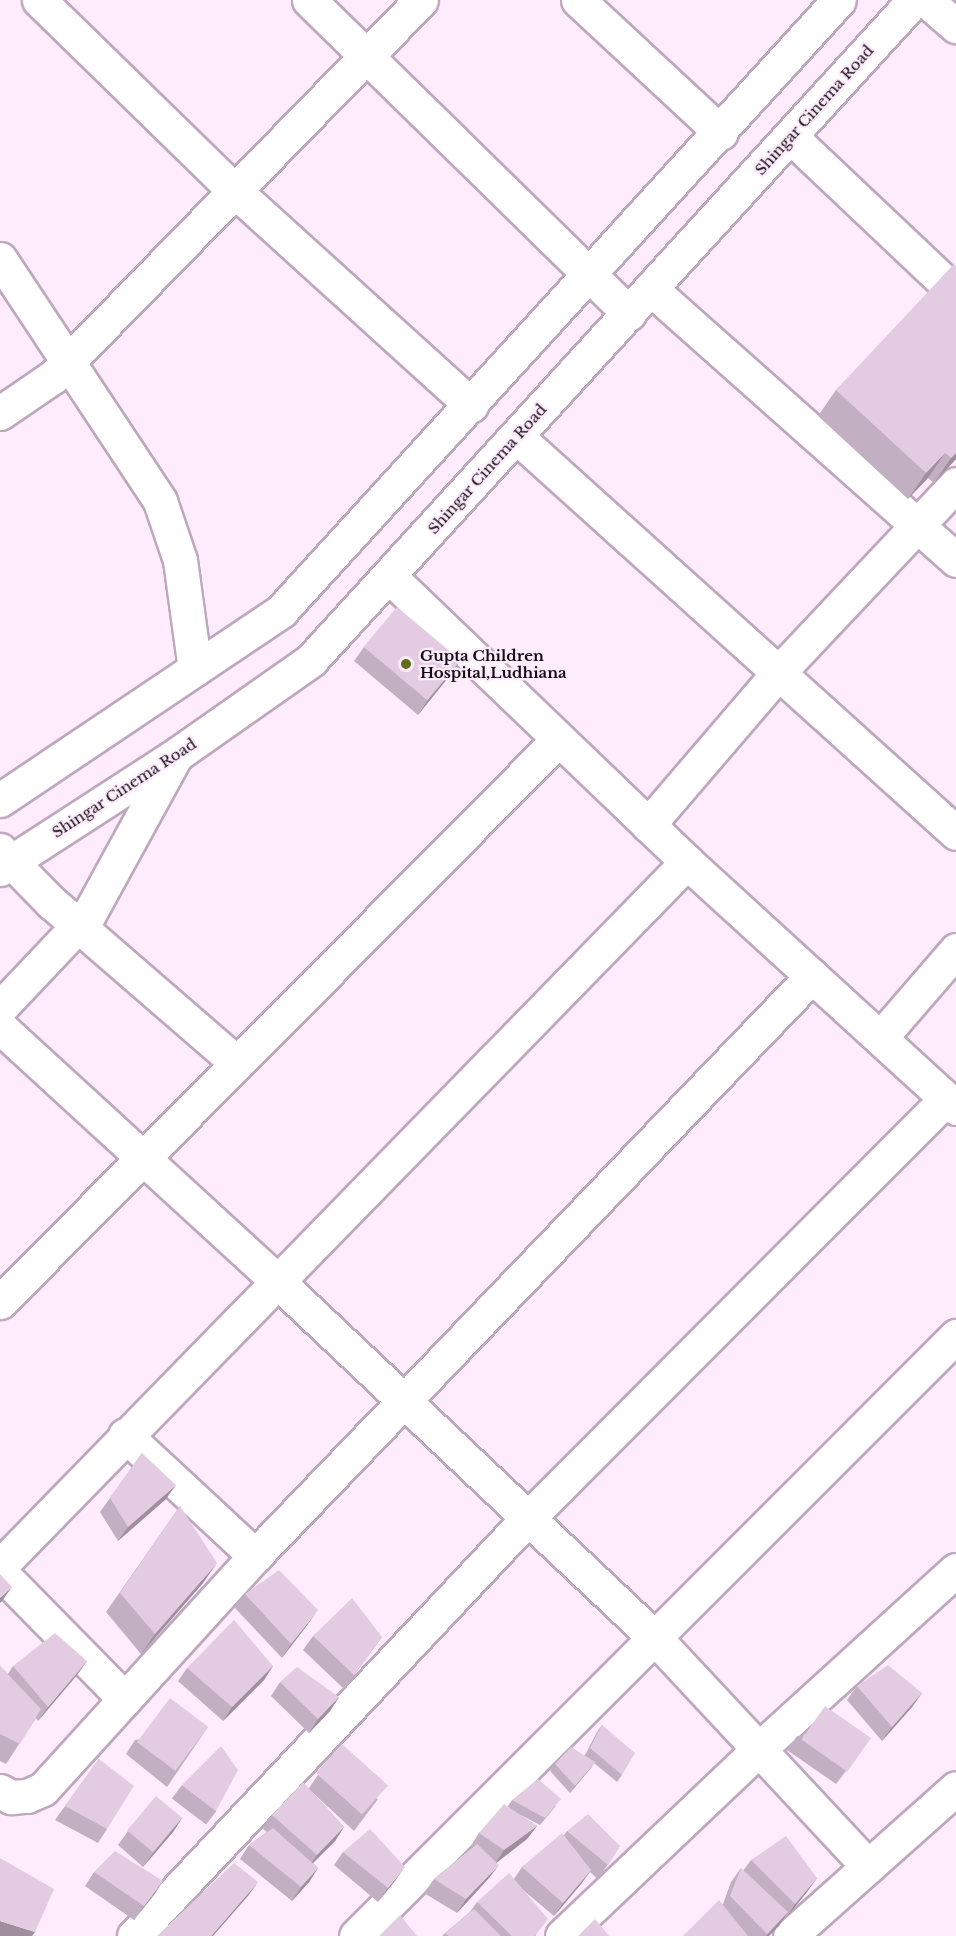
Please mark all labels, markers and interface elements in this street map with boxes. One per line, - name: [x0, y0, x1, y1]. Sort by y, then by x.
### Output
- street label: Shingar Cinema Road: [751, 41, 877, 179]
- street label: Shingar Cinema Road: [424, 400, 550, 538]
- place label: Gupta Children Hospital,Ludhiana: [420, 646, 567, 681]
- marker: Gupta Children Hospital,Ludhiana: [397, 655, 415, 673]
- street label: Shingar Cinema Road: [48, 734, 200, 842]

